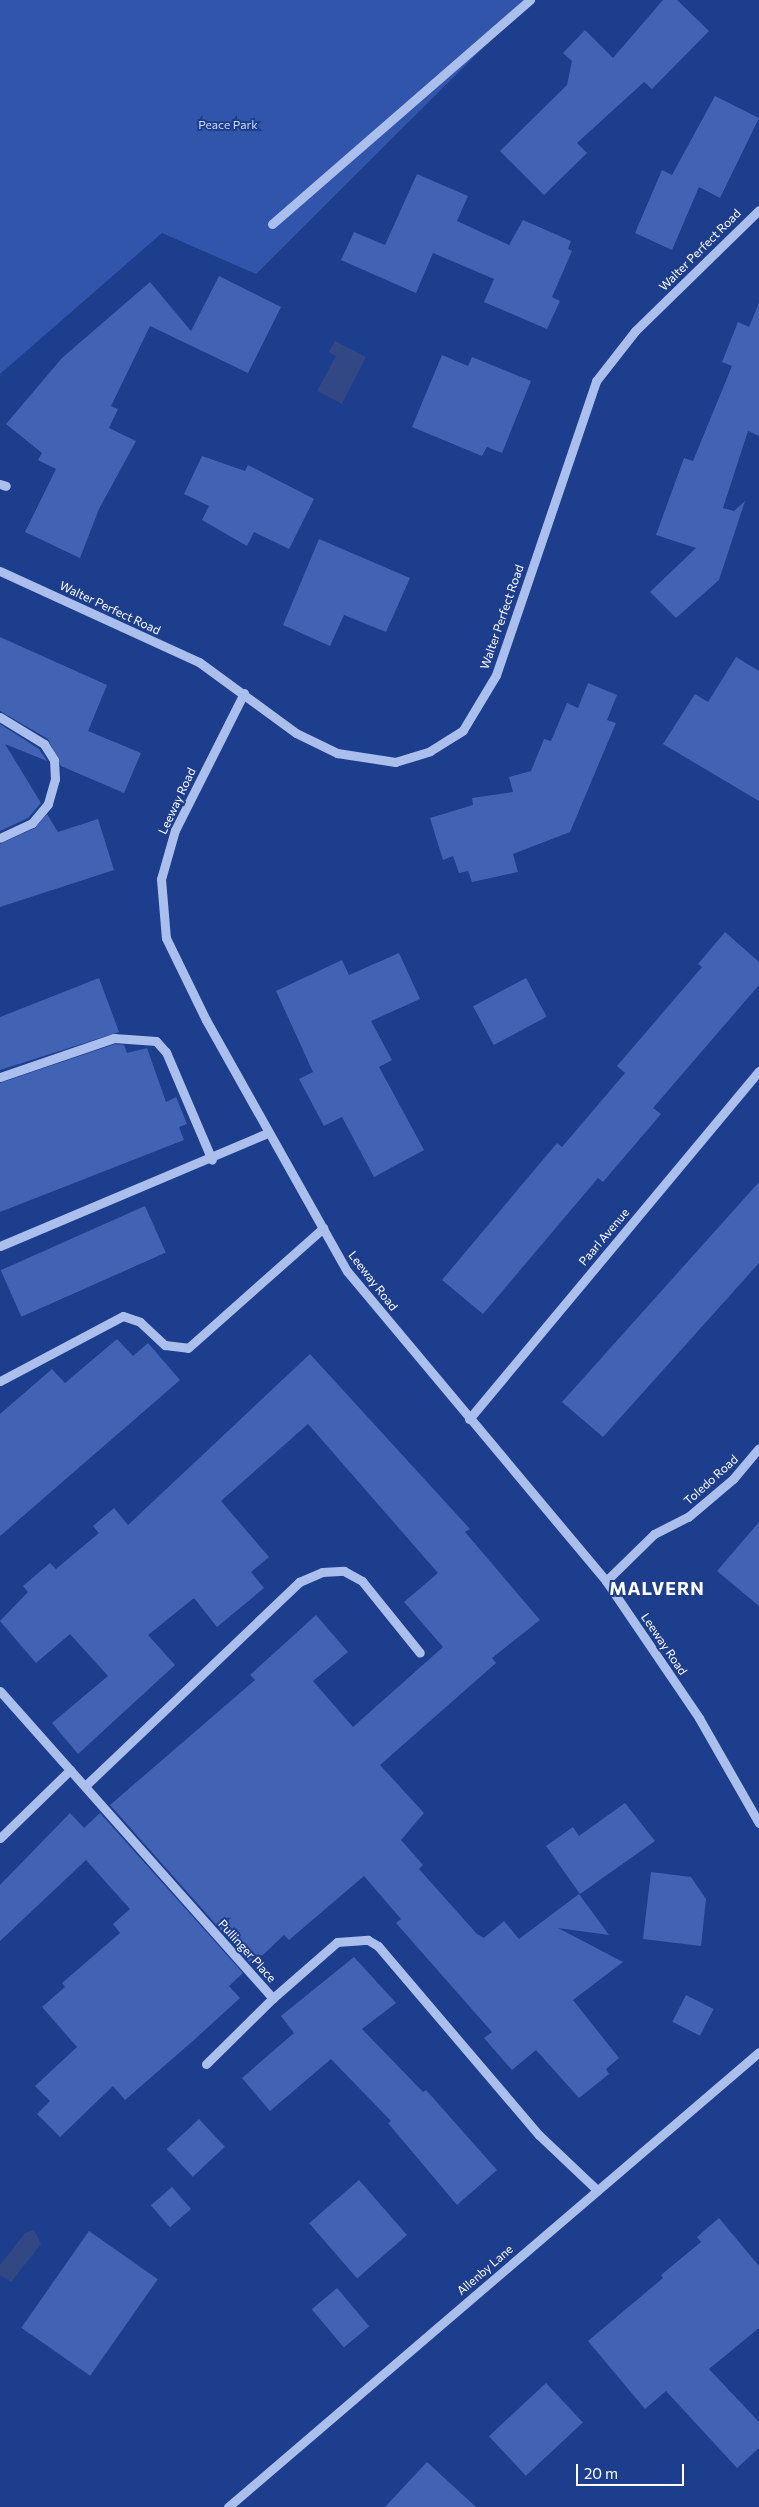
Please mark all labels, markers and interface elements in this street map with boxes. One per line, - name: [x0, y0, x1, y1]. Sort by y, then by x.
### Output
- park label: Peace Park: [198, 118, 258, 132]
- street label: Walter Perfect Road: [656, 206, 744, 294]
- street label: Walter Perfect Road: [477, 563, 527, 671]
- street label: Walter Perfect Road: [57, 578, 163, 638]
- street label: Leeway Road: [155, 766, 199, 836]
- street label: Paarl Avenue: [576, 1205, 632, 1269]
- street label: Leeway Road: [345, 1248, 401, 1314]
- street label: Toledo Road: [681, 1452, 741, 1508]
- district label: MALVERN: [608, 1577, 706, 1599]
- street label: Leeway Road: [638, 1610, 690, 1678]
- street label: Pullinger Place: [215, 1917, 279, 1985]
- street label: Allenby Lane: [454, 2242, 516, 2298]
- scale bar: [579, 2454, 686, 2486]
- text: 20 m: [584, 2464, 618, 2482]

